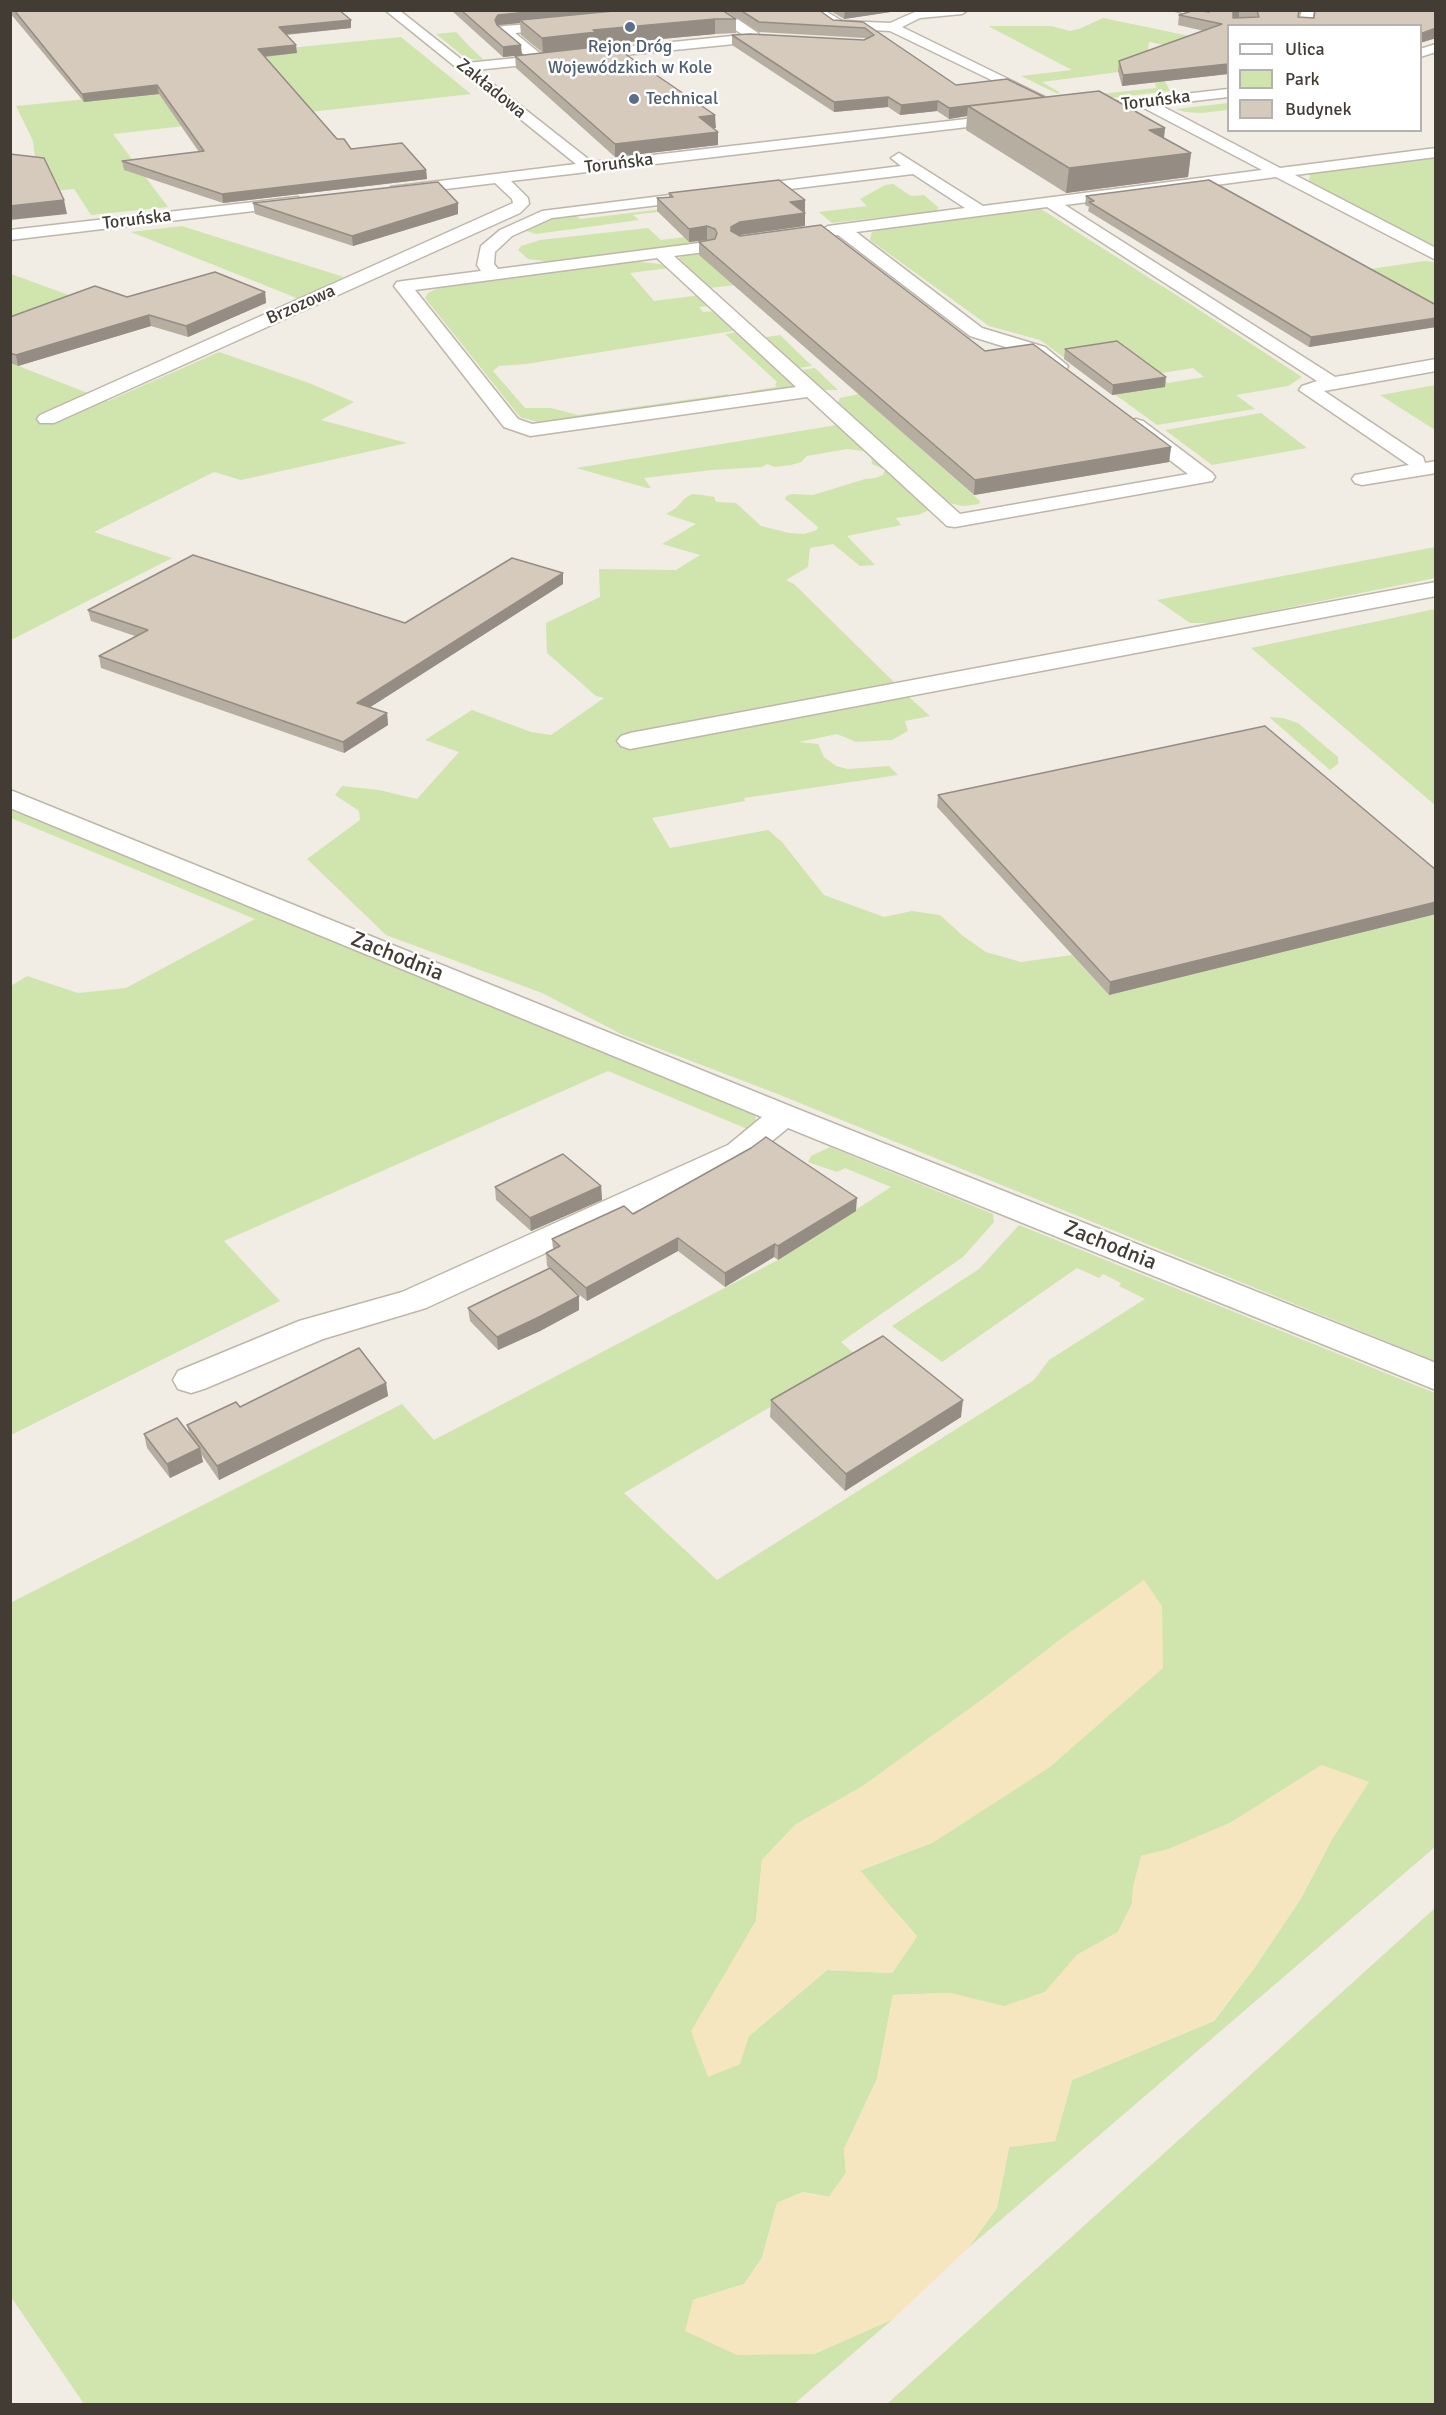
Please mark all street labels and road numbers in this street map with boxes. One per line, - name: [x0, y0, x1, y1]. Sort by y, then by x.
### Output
- street label: Zakładowa: [452, 54, 530, 124]
- street label: Toruńska: [1120, 86, 1192, 116]
- street label: Toruńska: [583, 149, 655, 179]
- street label: Toruńska: [101, 205, 173, 235]
- street label: Brzozowa: [263, 280, 339, 330]
- street label: Zachodnia: [347, 926, 447, 988]
- street label: Zachodnia: [1060, 1215, 1160, 1277]

